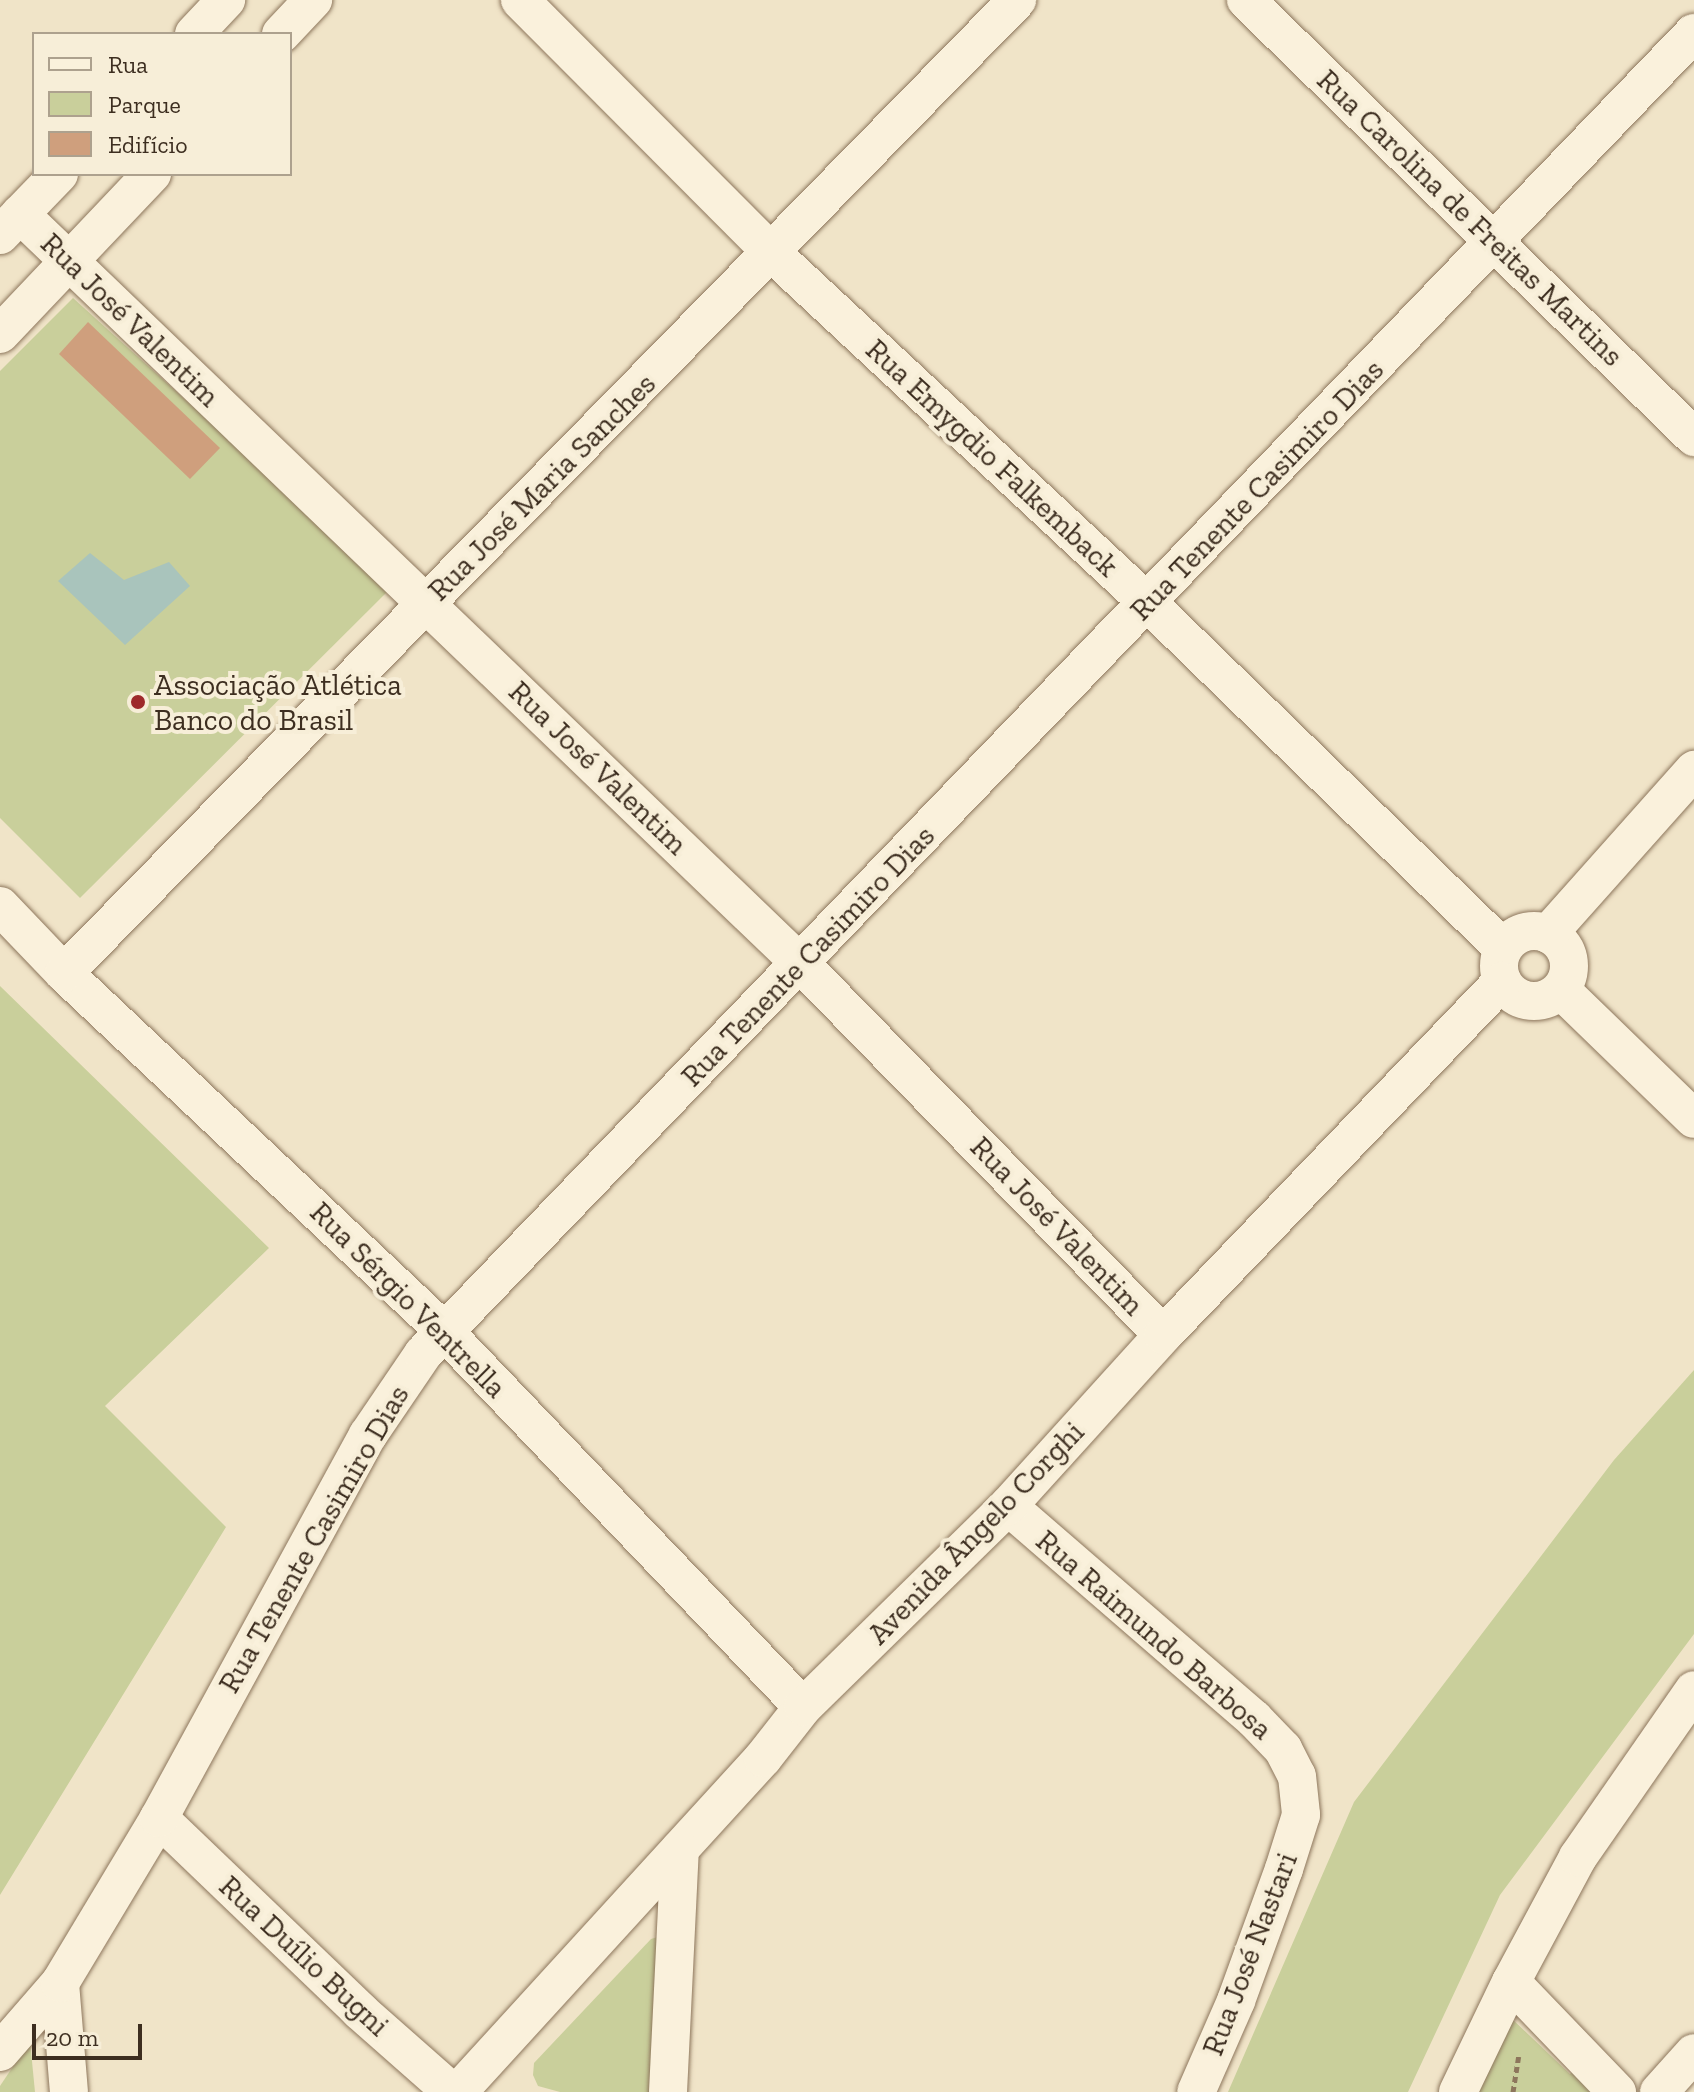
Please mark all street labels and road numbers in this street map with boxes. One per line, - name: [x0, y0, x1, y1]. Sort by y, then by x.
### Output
- street label: Rua Carolina de Freitas Martins: [1310, 62, 1630, 374]
- street label: Rua José Valentim: [33, 225, 227, 415]
- street label: Rua Emygdio Falkemback: [858, 332, 1126, 584]
- street label: Rua Tenente Casimiro Dias: [1123, 352, 1391, 628]
- street label: Rua José Maria Sanches: [421, 366, 663, 608]
- street label: Rua José Valentim: [501, 673, 695, 863]
- street label: Rua Tenente Casimiro Dias: [674, 818, 942, 1094]
- street label: Rua José Valentim: [962, 1129, 1152, 1323]
- street label: Rua Sérgio Ventrella: [302, 1194, 514, 1406]
- street label: Rua Tenente Casimiro Dias: [211, 1379, 417, 1699]
- street label: Avenida Ângelo Corghi: [860, 1414, 1092, 1652]
- street label: Rua Raimundo Barbosa: [1029, 1523, 1279, 1747]
- street label: Rua José Nastari: [1195, 1847, 1305, 2061]
- street label: Rua Duílio Bugni: [212, 1868, 396, 2044]

